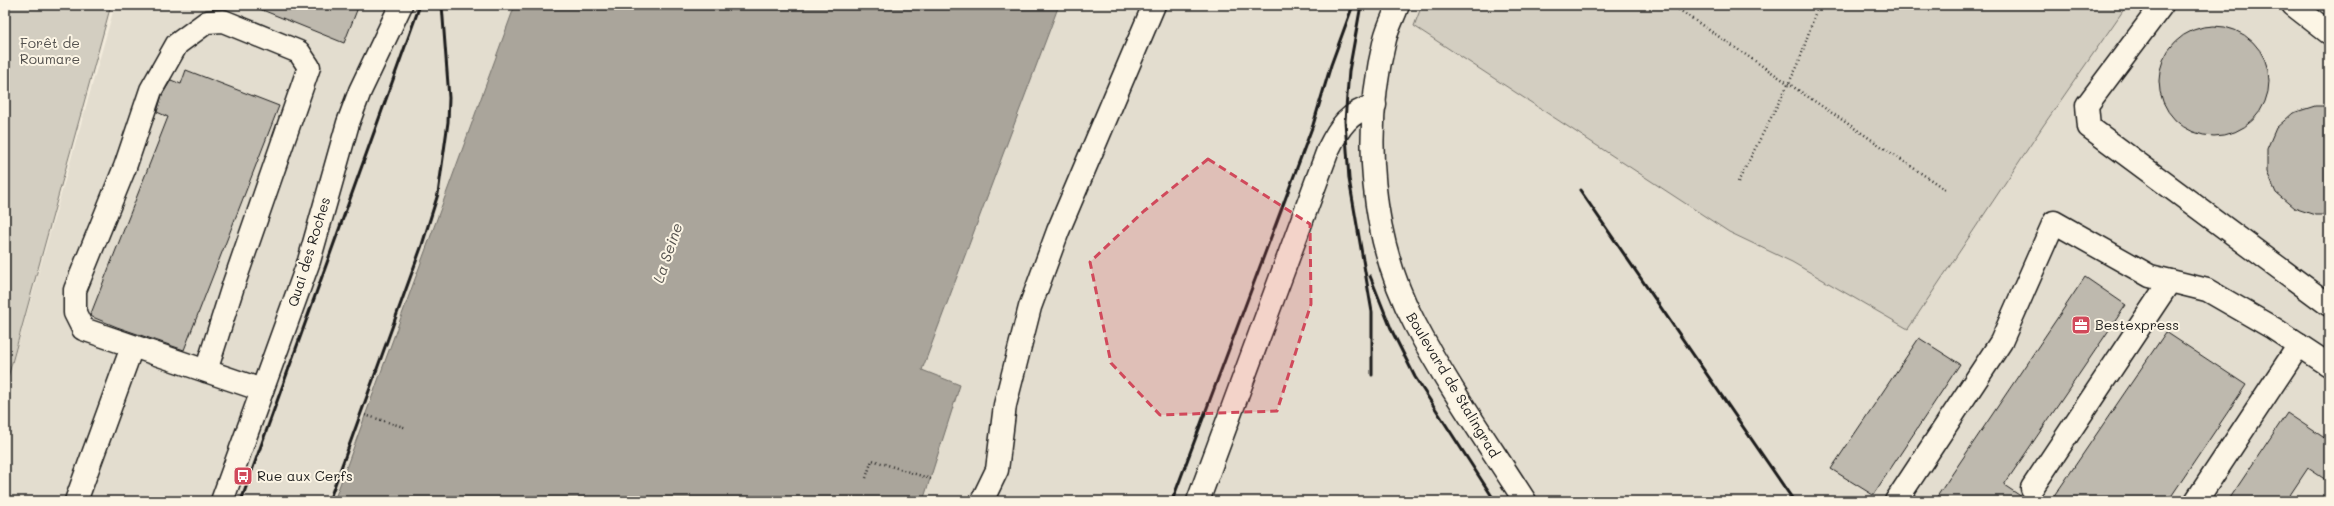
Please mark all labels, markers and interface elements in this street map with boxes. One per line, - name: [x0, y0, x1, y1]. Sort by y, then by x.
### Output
- park label: Forêt de Roumare: [20, 33, 80, 68]
- street label: Quai des Roches: [283, 195, 334, 309]
- water label: La Seine: [648, 220, 687, 285]
- street label: Boulevard de Stalingrad: [1402, 309, 1504, 461]
- office icon: Bestexpress: [2070, 314, 2092, 336]
- place label: Bestexpress: [2095, 315, 2179, 334]
- bus stop icon: Rue aux Cerfs: [232, 465, 254, 487]
- place label: Rue aux Cerfs: [257, 466, 353, 485]

